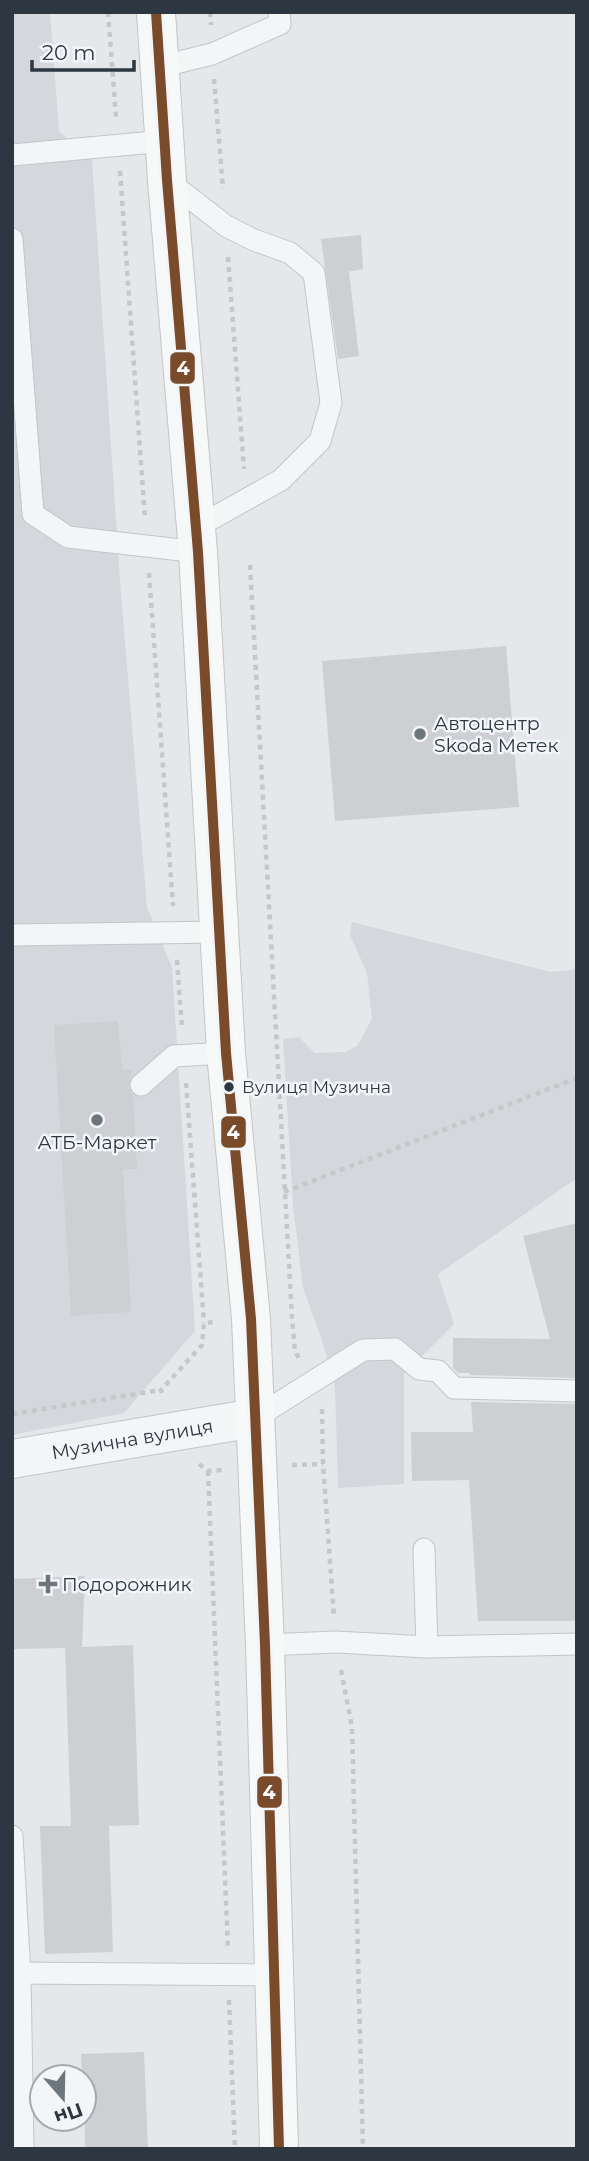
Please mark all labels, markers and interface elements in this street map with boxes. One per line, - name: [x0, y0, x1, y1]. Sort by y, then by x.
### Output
- scale bar: [32, 28, 133, 72]
- text: 20 m: [42, 40, 96, 65]
- line badge: 4: [169, 351, 196, 385]
- text: 4: [176, 357, 190, 380]
- place label: Автоцентр Skoda Метек: [434, 712, 559, 757]
- marker: Автоцентр Skoda Метек: [412, 726, 428, 742]
- place label: Вулиця Музична: [242, 1077, 391, 1097]
- marker: Вулиця Музична: [222, 1080, 236, 1094]
- marker: АТБ-Маркет: [89, 1112, 105, 1128]
- line badge: 4: [220, 1115, 247, 1149]
- text: 4: [226, 1121, 240, 1144]
- place label: АТБ-Маркет: [37, 1131, 157, 1154]
- street label: Музична вулиця: [50, 1414, 215, 1464]
- place label: Подорожник: [62, 1573, 192, 1596]
- marker: Подорожник: [40, 1576, 56, 1592]
- line badge: 4: [256, 1775, 283, 1809]
- text: 4: [262, 1781, 276, 1804]
- north arrow: [28, 2063, 98, 2133]
- text: Пн: [51, 2098, 86, 2129]

